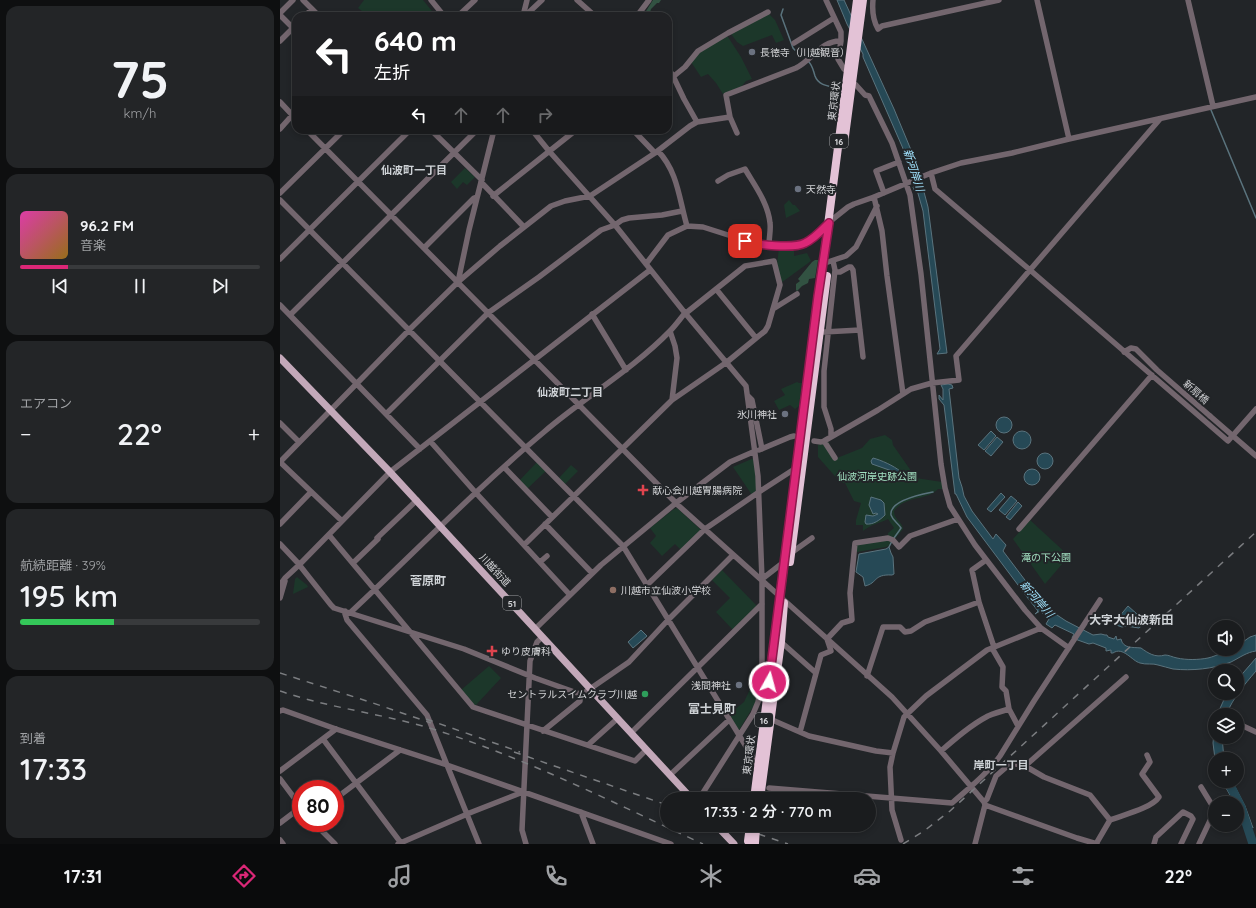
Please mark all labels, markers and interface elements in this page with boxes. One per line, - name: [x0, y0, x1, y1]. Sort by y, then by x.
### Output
- text: 640 m: [374, 23, 457, 58]
- icon: left: [308, 28, 360, 80]
- text: 75: [111, 46, 169, 111]
- place label: 長徳寺（川越観音）: [760, 46, 850, 59]
- marker: 長徳寺（川越観音）: [747, 47, 757, 57]
- text: 左折: [374, 61, 410, 84]
- street label: 東京環状: [825, 80, 843, 122]
- icon: left: [408, 104, 430, 126]
- icon: ahead: [450, 104, 472, 126]
- icon: ahead: [492, 104, 514, 126]
- icon: right: [534, 104, 556, 126]
- text: km/h: [124, 105, 156, 121]
- road number: 16: [830, 134, 848, 148]
- water label: 新河岸川: [901, 147, 928, 194]
- district label: 仙波町一丁目: [381, 163, 447, 177]
- place label: 天然寺: [806, 183, 836, 196]
- marker: 天然寺: [793, 184, 803, 194]
- text: 96.2 FM: [80, 216, 134, 235]
- pin: [728, 224, 762, 258]
- icon: arrive: [734, 230, 756, 252]
- text: 音楽: [80, 237, 106, 253]
- icon: previous: [49, 275, 71, 297]
- icon: pause: [129, 275, 151, 297]
- icon: next: [209, 275, 231, 297]
- street label: 新扇橋: [1180, 377, 1212, 407]
- district label: 仙波町二丁目: [537, 385, 603, 399]
- text: エアコン: [20, 395, 72, 411]
- place label: 氷川神社: [737, 408, 777, 421]
- marker: 氷川神社: [780, 409, 790, 419]
- text: 22°: [117, 415, 162, 453]
- text: −: [20, 420, 31, 448]
- text: +: [248, 420, 260, 448]
- park label: 仙波河岸史跡公園: [837, 470, 917, 483]
- marker: 献心会川越胃腸病院: [637, 484, 649, 496]
- place label: 献心会川越胃腸病院: [652, 484, 742, 497]
- street label: 川越街道: [477, 551, 513, 589]
- park label: 滝の下公園: [1021, 551, 1071, 564]
- text: 航続距離 · 39%: [20, 557, 106, 573]
- district label: 菅原町: [410, 573, 446, 588]
- text: 195 km: [20, 577, 118, 615]
- water label: 新河岸川: [1017, 578, 1057, 621]
- place label: 川越市立仙波小学校: [621, 584, 711, 597]
- marker: 川越市立仙波小学校: [608, 585, 618, 595]
- road number: 51: [503, 596, 521, 610]
- district label: 大字大仙波新田: [1089, 612, 1173, 627]
- map controls: [1208, 620, 1244, 832]
- button: sound: [1208, 620, 1244, 656]
- marker: ゆり皮膚科: [486, 645, 498, 657]
- place label: ゆり皮膚科: [501, 645, 551, 658]
- position arrow: [748, 661, 790, 703]
- button: search: [1208, 664, 1244, 700]
- place label: 浅間神社: [691, 679, 731, 692]
- marker: 浅間神社: [734, 680, 744, 690]
- place label: セントラルスイムクラブ川越: [507, 688, 637, 701]
- marker: セントラルスイムクラブ川越: [640, 689, 650, 699]
- district label: 富士見町: [688, 701, 736, 716]
- button: layers: [1208, 708, 1244, 744]
- road number: 16: [755, 713, 773, 727]
- text: 到着: [20, 730, 46, 746]
- street label: 東京環状: [740, 734, 758, 776]
- text: 17:33: [20, 750, 87, 788]
- button: +: [1208, 752, 1244, 788]
- district label: 岸町一丁目: [974, 758, 1029, 772]
- speed limit sign: 80: [292, 780, 344, 832]
- button: −: [1208, 796, 1244, 832]
- text: 17:33 · 2 分 · 770 m: [704, 802, 832, 821]
- icon: directions: [230, 862, 258, 890]
- icon: music: [386, 862, 414, 890]
- icon: phone: [542, 862, 570, 890]
- icon: climate: [697, 862, 725, 890]
- icon: car: [853, 862, 881, 890]
- icon: filters: [1009, 862, 1037, 890]
- text: 17:31: [64, 865, 102, 888]
- text: 22°: [1164, 865, 1192, 888]

